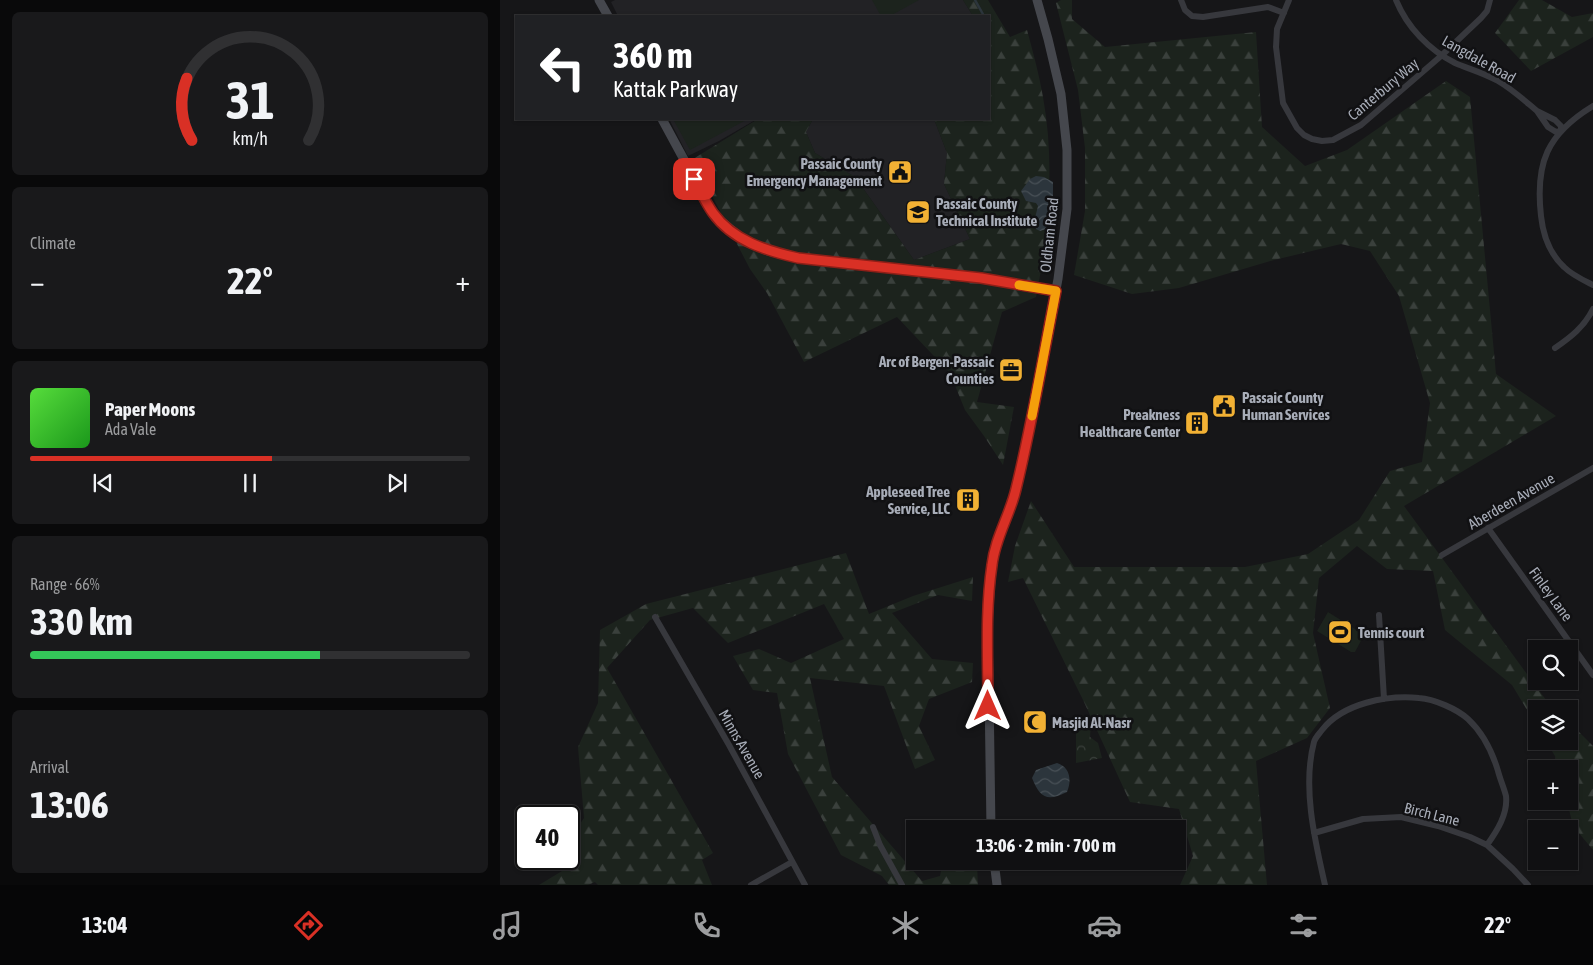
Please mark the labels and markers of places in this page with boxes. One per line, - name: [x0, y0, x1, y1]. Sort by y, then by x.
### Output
- place label: Passaic County Emergency Management: [747, 155, 883, 189]
- pin: [673, 158, 715, 200]
- public building icon: Passaic County Emergency Management: [887, 159, 913, 185]
- place label: Passaic County Technical Institute: [936, 195, 1037, 229]
- school or university icon: Passaic County Technical Institute: [905, 199, 931, 225]
- place label: Arc of Bergen-Passaic Counties: [878, 353, 995, 387]
- office icon: Arc of Bergen-Passaic Counties: [998, 357, 1024, 383]
- place label: Passaic County Human Services: [1242, 389, 1331, 423]
- public building icon: Passaic County Human Services: [1211, 393, 1237, 419]
- place label: Preakness Healthcare Center: [1080, 406, 1181, 440]
- building icon: Preakness Healthcare Center: [1184, 410, 1210, 436]
- place label: Appleseed Tree Service, LLC: [865, 483, 950, 517]
- building icon: Appleseed Tree Service, LLC: [955, 487, 981, 513]
- sports icon: Tennis court: [1327, 619, 1353, 645]
- place label: Tennis court: [1358, 624, 1425, 641]
- mosque icon: Masjid Al-Nasr: [1022, 709, 1048, 735]
- place label: Masjid Al-Nasr: [1052, 714, 1132, 731]

